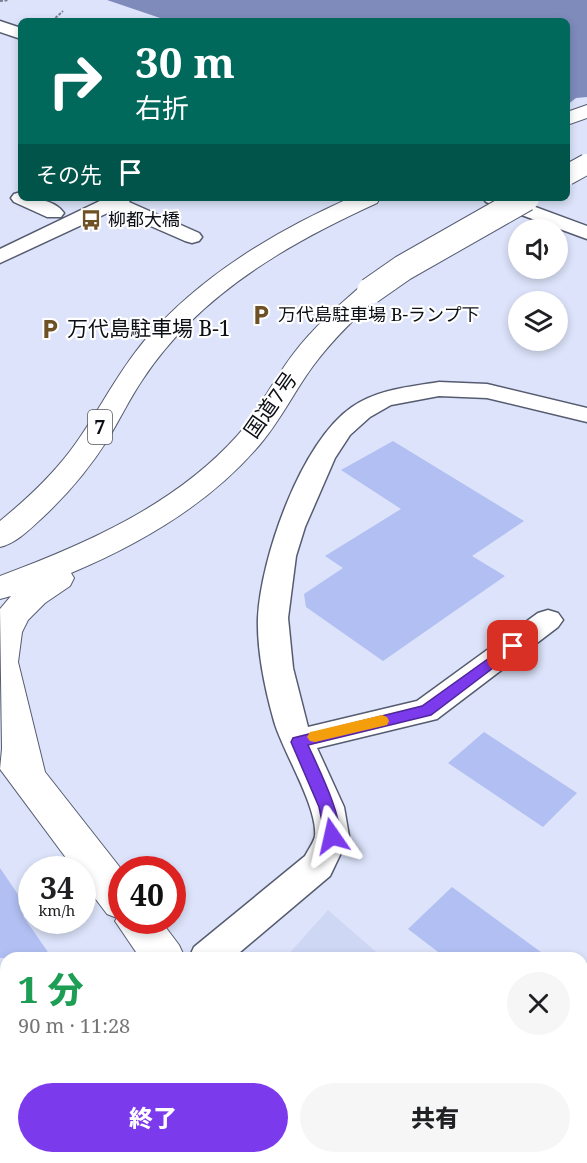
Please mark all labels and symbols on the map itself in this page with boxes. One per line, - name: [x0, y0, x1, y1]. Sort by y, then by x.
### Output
- place label: 柳都大橋: [108, 207, 180, 231]
- bus stop icon: 柳都大橋: [79, 208, 103, 232]
- place label: 万代島駐車場 B-ランプ下: [278, 302, 480, 326]
- parking icon: 万代島駐車場 B-ランプ下: [249, 303, 273, 327]
- place label: 万代島駐車場 B-1: [67, 314, 230, 342]
- parking icon: 万代島駐車場 B-1: [38, 317, 62, 341]
- street label: 国道7号: [237, 366, 303, 443]
- road number: 7: [88, 410, 112, 444]
- pin: [487, 620, 538, 671]
- position arrow: [300, 804, 364, 868]
- speed limit sign: 40: [108, 856, 186, 934]

